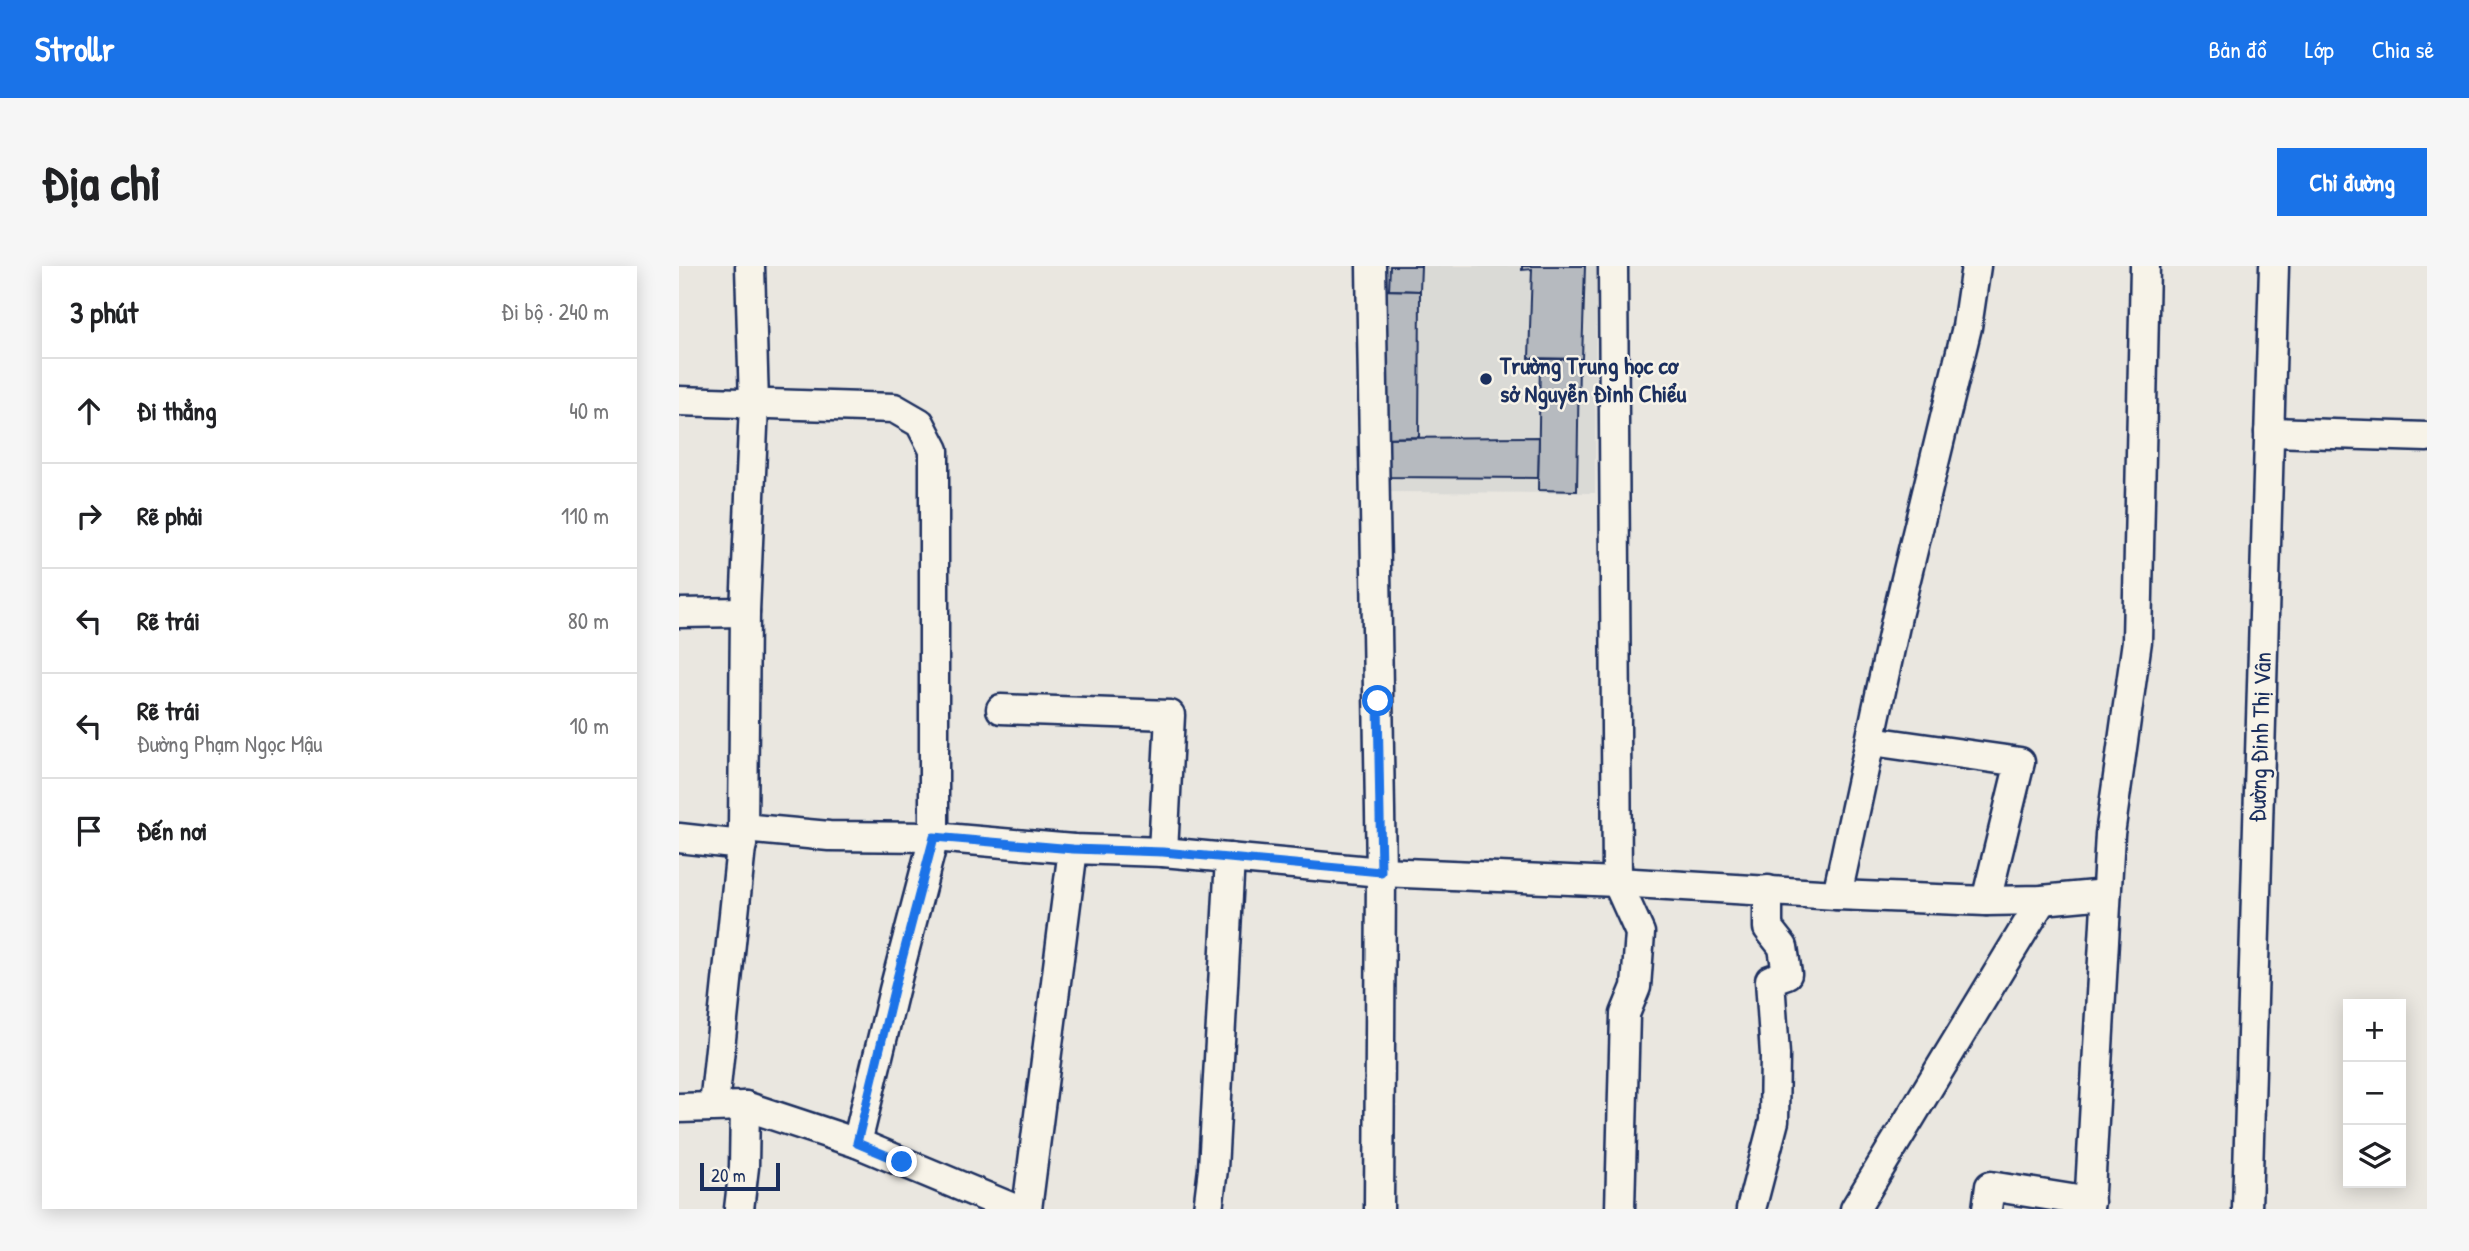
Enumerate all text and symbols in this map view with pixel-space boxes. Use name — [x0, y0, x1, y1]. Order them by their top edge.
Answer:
text: Strollr — [35, 27, 114, 71]
text: Bản đồ — [2208, 33, 2267, 65]
text: Lớp — [2305, 33, 2334, 65]
text: Chia sẻ — [2372, 33, 2434, 65]
button: Chỉ đường — [2277, 148, 2427, 216]
text: Địa chỉ — [42, 149, 161, 215]
text: 3 phút — [70, 292, 138, 332]
text: Đi bộ · 240 m — [501, 296, 609, 327]
place label: Trường Trung học cơ sở Nguyễn Đình Chiểu — [1499, 349, 1687, 410]
marker: Trường Trung học cơ sở Nguyễn Đình Chiểu — [1478, 371, 1494, 387]
icon: ahead — [70, 392, 108, 430]
text: Đi thẳng — [137, 393, 216, 428]
text: 40 m — [569, 395, 609, 426]
icon: right — [70, 497, 108, 535]
text: Rẽ phải — [137, 498, 203, 533]
text: 110 m — [561, 500, 609, 531]
icon: left — [70, 602, 108, 640]
text: Rẽ trái — [137, 603, 200, 638]
text: 80 m — [568, 605, 609, 636]
street label: Đường Đinh Thị Vân — [2240, 651, 2278, 823]
route start — [1362, 685, 1393, 716]
text: Rẽ trái — [137, 693, 200, 728]
icon: left — [70, 707, 108, 745]
text: 10 m — [569, 710, 609, 741]
text: Đường Phạm Ngọc Mậu — [137, 728, 323, 759]
icon: arrive — [70, 812, 108, 850]
text: Đến nơi — [137, 813, 207, 848]
map controls — [2343, 999, 2406, 1188]
button: + — [2343, 999, 2406, 1062]
button: − — [2343, 1062, 2406, 1125]
button: layers — [2343, 1125, 2406, 1188]
route end — [886, 1146, 917, 1177]
scale bar — [700, 1160, 781, 1192]
text: 20 m — [711, 1162, 746, 1188]

